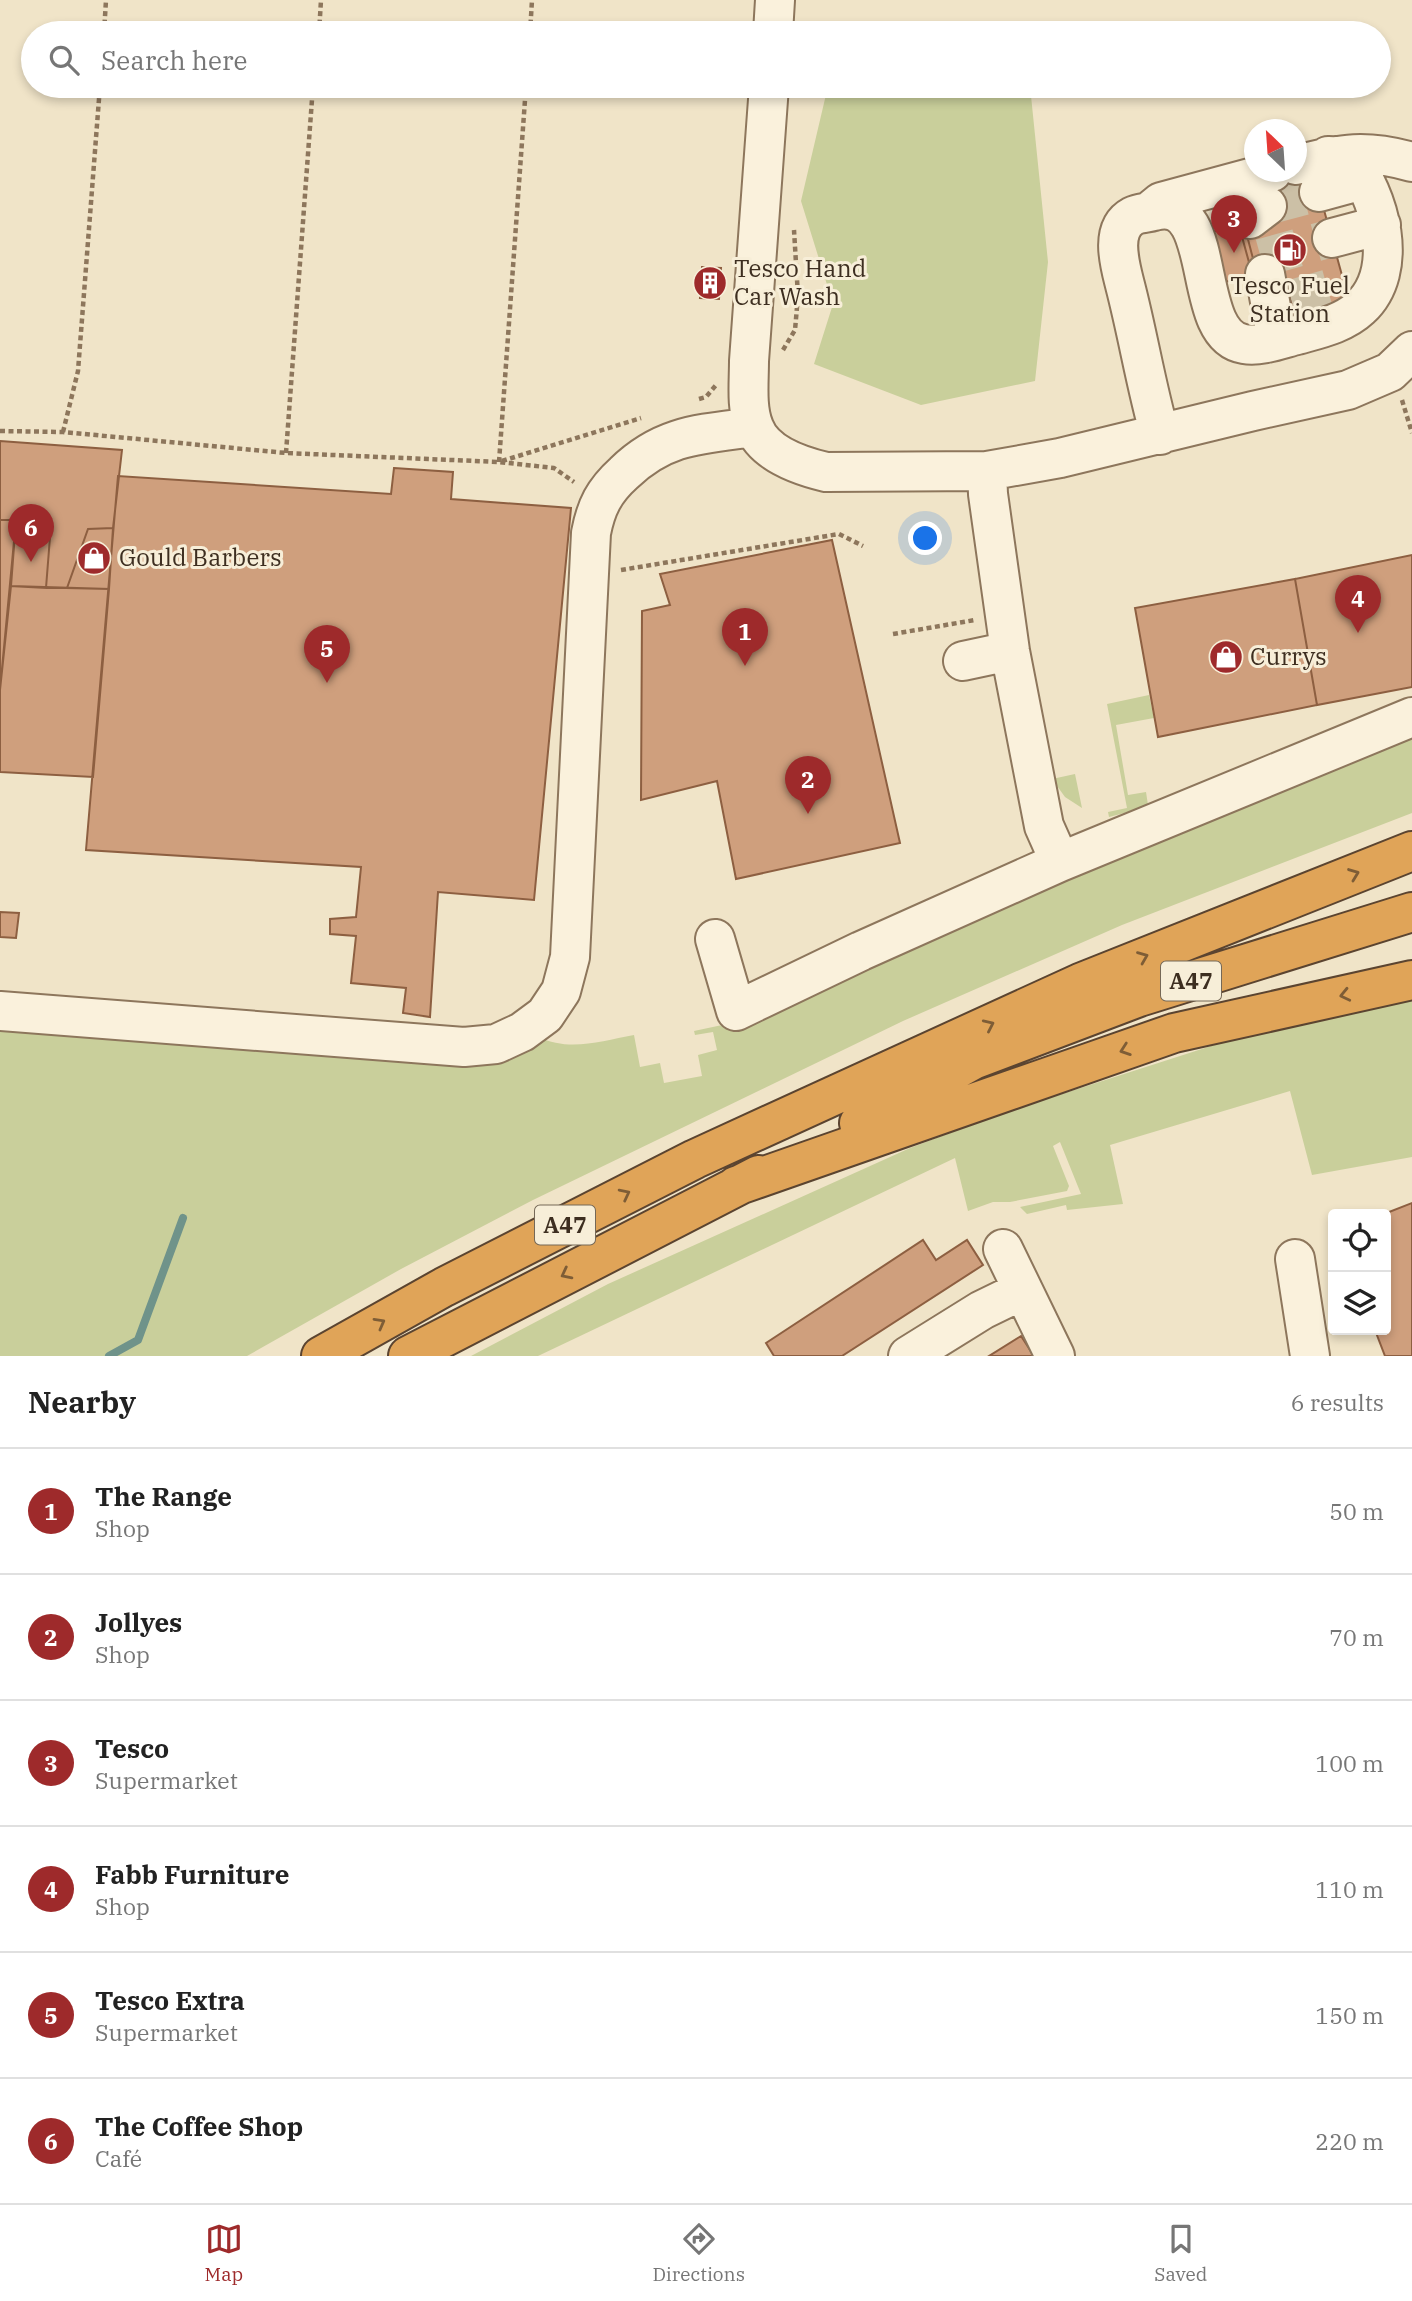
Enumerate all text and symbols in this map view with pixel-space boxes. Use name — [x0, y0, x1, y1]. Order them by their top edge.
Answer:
search box — [21, 21, 1391, 98]
icon: search — [45, 41, 83, 79]
text: Search here — [101, 43, 247, 77]
north arrow — [1244, 119, 1307, 182]
pin: 3 — [1211, 195, 1257, 253]
fuel station icon: Tesco Fuel Station — [1271, 231, 1309, 269]
place label: Tesco Hand Car Wash — [734, 252, 866, 312]
building icon: Tesco Hand Car Wash — [691, 264, 729, 302]
place label: Tesco Fuel Station — [1230, 269, 1350, 329]
pin: 6 — [8, 504, 54, 562]
your location — [908, 521, 942, 555]
shop icon: Gould Barbers — [75, 539, 113, 577]
place label: Gould Barbers — [119, 541, 282, 573]
pin: 4 — [1335, 575, 1381, 633]
pin: 1 — [722, 608, 768, 666]
pin: 5 — [304, 625, 350, 683]
shop icon: Currys — [1207, 638, 1245, 676]
place label: Currys — [1250, 640, 1327, 672]
pin: 2 — [785, 756, 831, 814]
one-way arrow — [1348, 868, 1360, 882]
one-way arrow — [1136, 952, 1148, 966]
road number: A47 — [1161, 962, 1221, 1000]
one-way arrow — [1339, 987, 1351, 1001]
one-way arrow — [982, 1019, 994, 1033]
one-way arrow — [1119, 1042, 1132, 1056]
one-way arrow — [618, 1189, 630, 1203]
road number: A47 — [535, 1206, 595, 1244]
map controls — [1328, 1209, 1391, 1335]
button: locate — [1328, 1209, 1391, 1272]
one-way arrow — [561, 1266, 573, 1279]
button: layers — [1328, 1272, 1391, 1335]
one-way arrow — [373, 1318, 385, 1331]
text: Nearby — [28, 1382, 136, 1421]
text: 6 results — [1291, 1387, 1384, 1417]
text: The Range — [95, 1479, 232, 1513]
text: 1 — [44, 1496, 58, 1526]
text: 50 m — [1329, 1496, 1384, 1526]
text: Shop — [95, 1513, 150, 1543]
text: Jollyes — [95, 1605, 182, 1639]
text: 2 — [44, 1622, 58, 1652]
text: 70 m — [1329, 1622, 1384, 1652]
text: Shop — [95, 1639, 150, 1669]
text: Tesco — [95, 1731, 169, 1765]
text: 3 — [44, 1748, 58, 1778]
text: 100 m — [1315, 1748, 1384, 1778]
text: Supermarket — [95, 1765, 238, 1795]
text: Fabb Furniture — [95, 1857, 290, 1891]
text: 4 — [44, 1874, 58, 1904]
text: 110 m — [1315, 1874, 1384, 1904]
text: Shop — [95, 1891, 150, 1921]
text: Tesco Extra — [95, 1983, 245, 2017]
text: 5 — [44, 2000, 58, 2030]
text: 150 m — [1315, 2000, 1384, 2030]
text: Supermarket — [95, 2017, 238, 2047]
text: The Coffee Shop — [95, 2109, 303, 2143]
text: 6 — [44, 2126, 58, 2156]
text: 220 m — [1315, 2126, 1384, 2156]
text: Café — [95, 2143, 142, 2173]
tab: Map — [205, 2220, 243, 2286]
tab: Directions — [652, 2220, 745, 2286]
tab: Saved — [1154, 2220, 1207, 2286]

